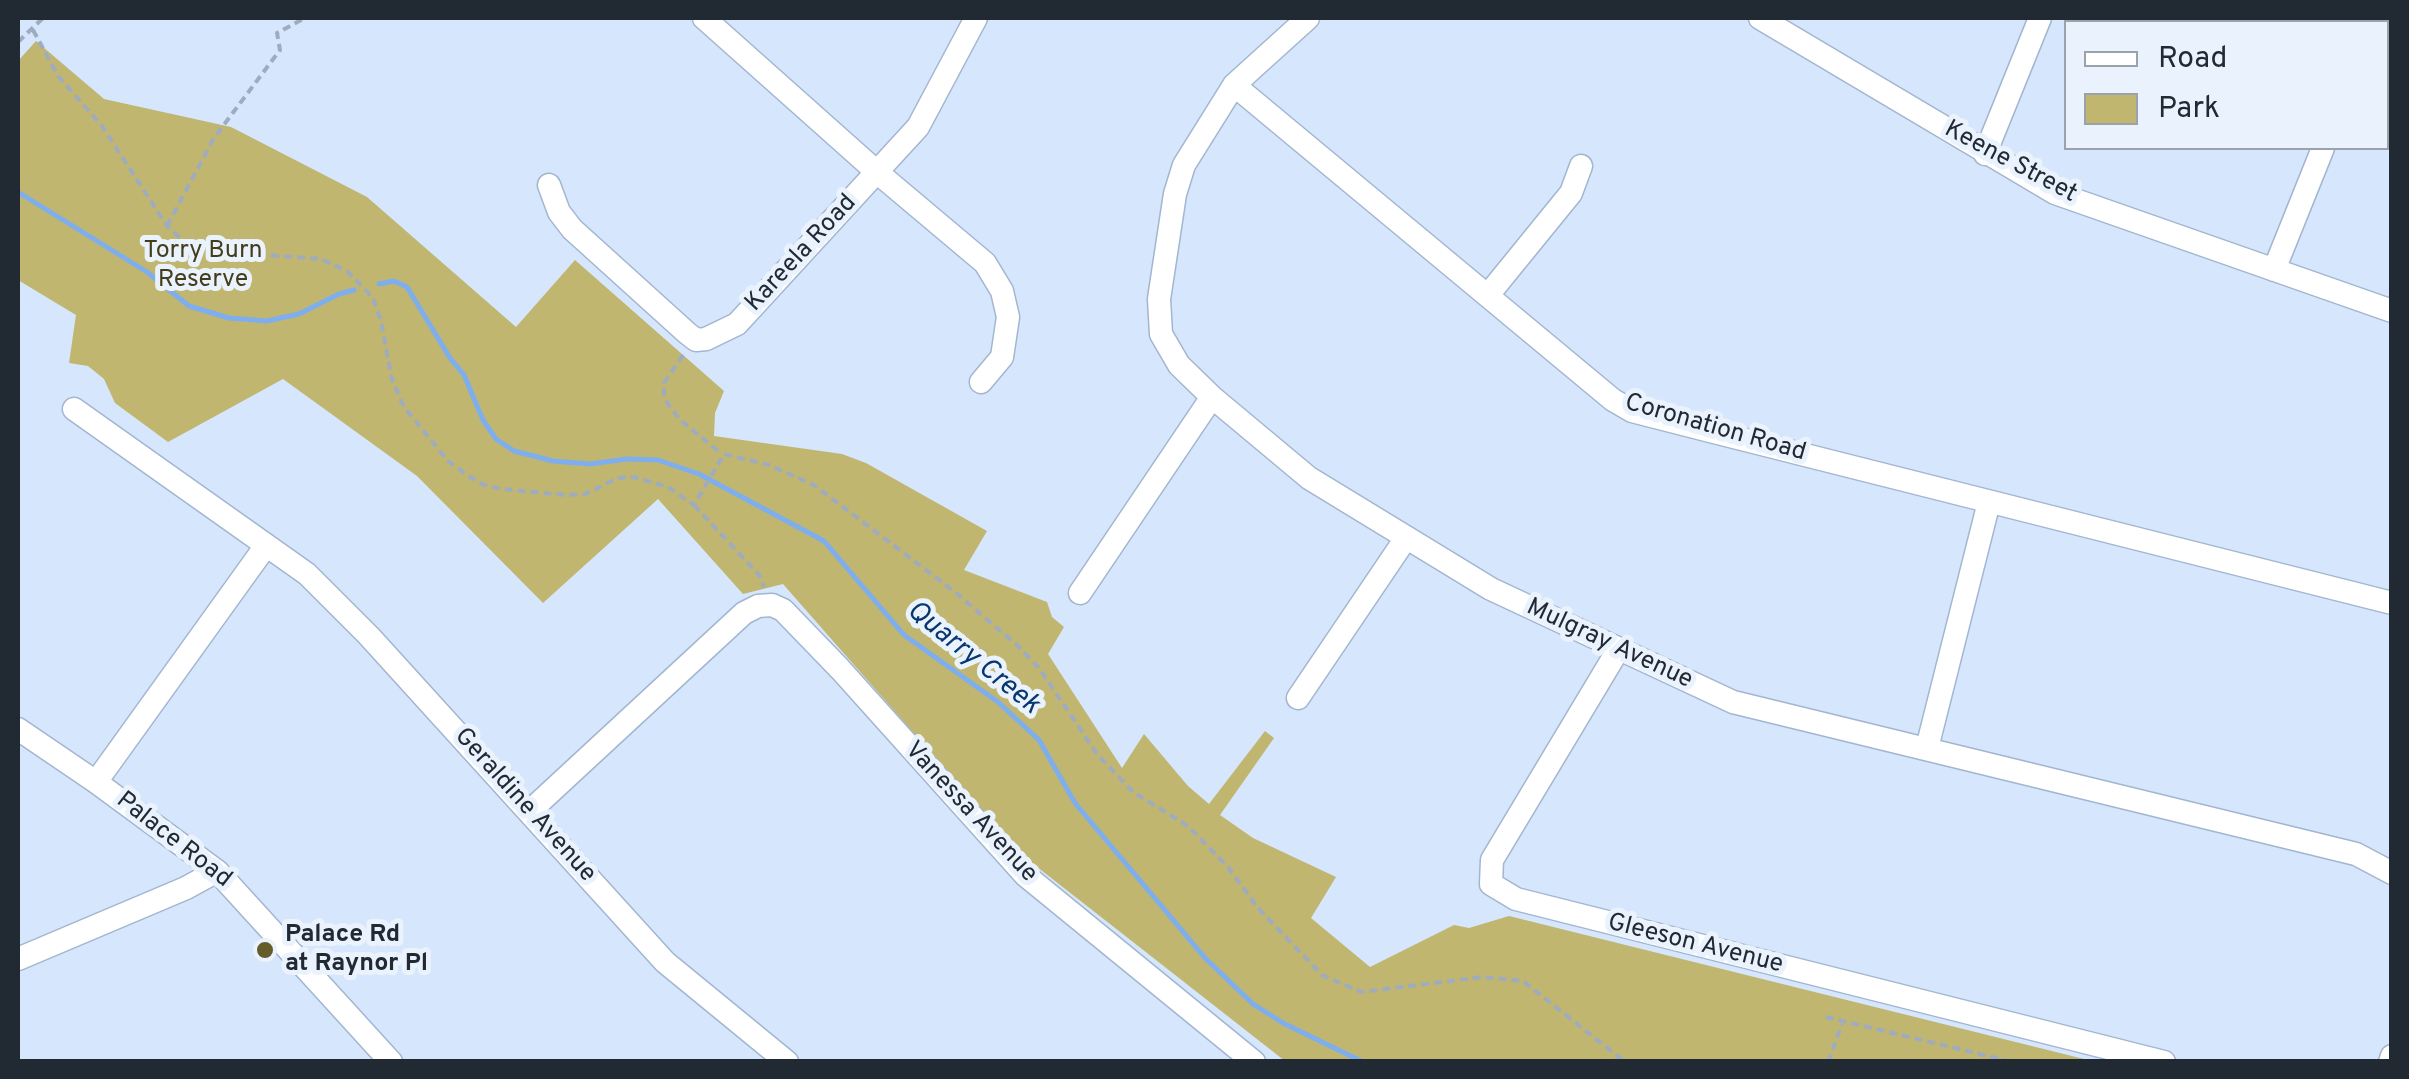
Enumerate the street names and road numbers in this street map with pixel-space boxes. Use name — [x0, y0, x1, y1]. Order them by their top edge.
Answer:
street label: Keene Street — [1938, 115, 2082, 211]
street label: Kareela Road — [740, 189, 864, 319]
street label: Coronation Road — [1621, 389, 1809, 469]
street label: Mulgray Avenue — [1521, 593, 1697, 697]
street label: Geraldine Avenue — [447, 723, 601, 889]
street label: Vanessa Avenue — [897, 736, 1043, 890]
street label: Palace Road — [109, 787, 237, 895]
street label: Gleeson Avenue — [1604, 909, 1786, 981]

